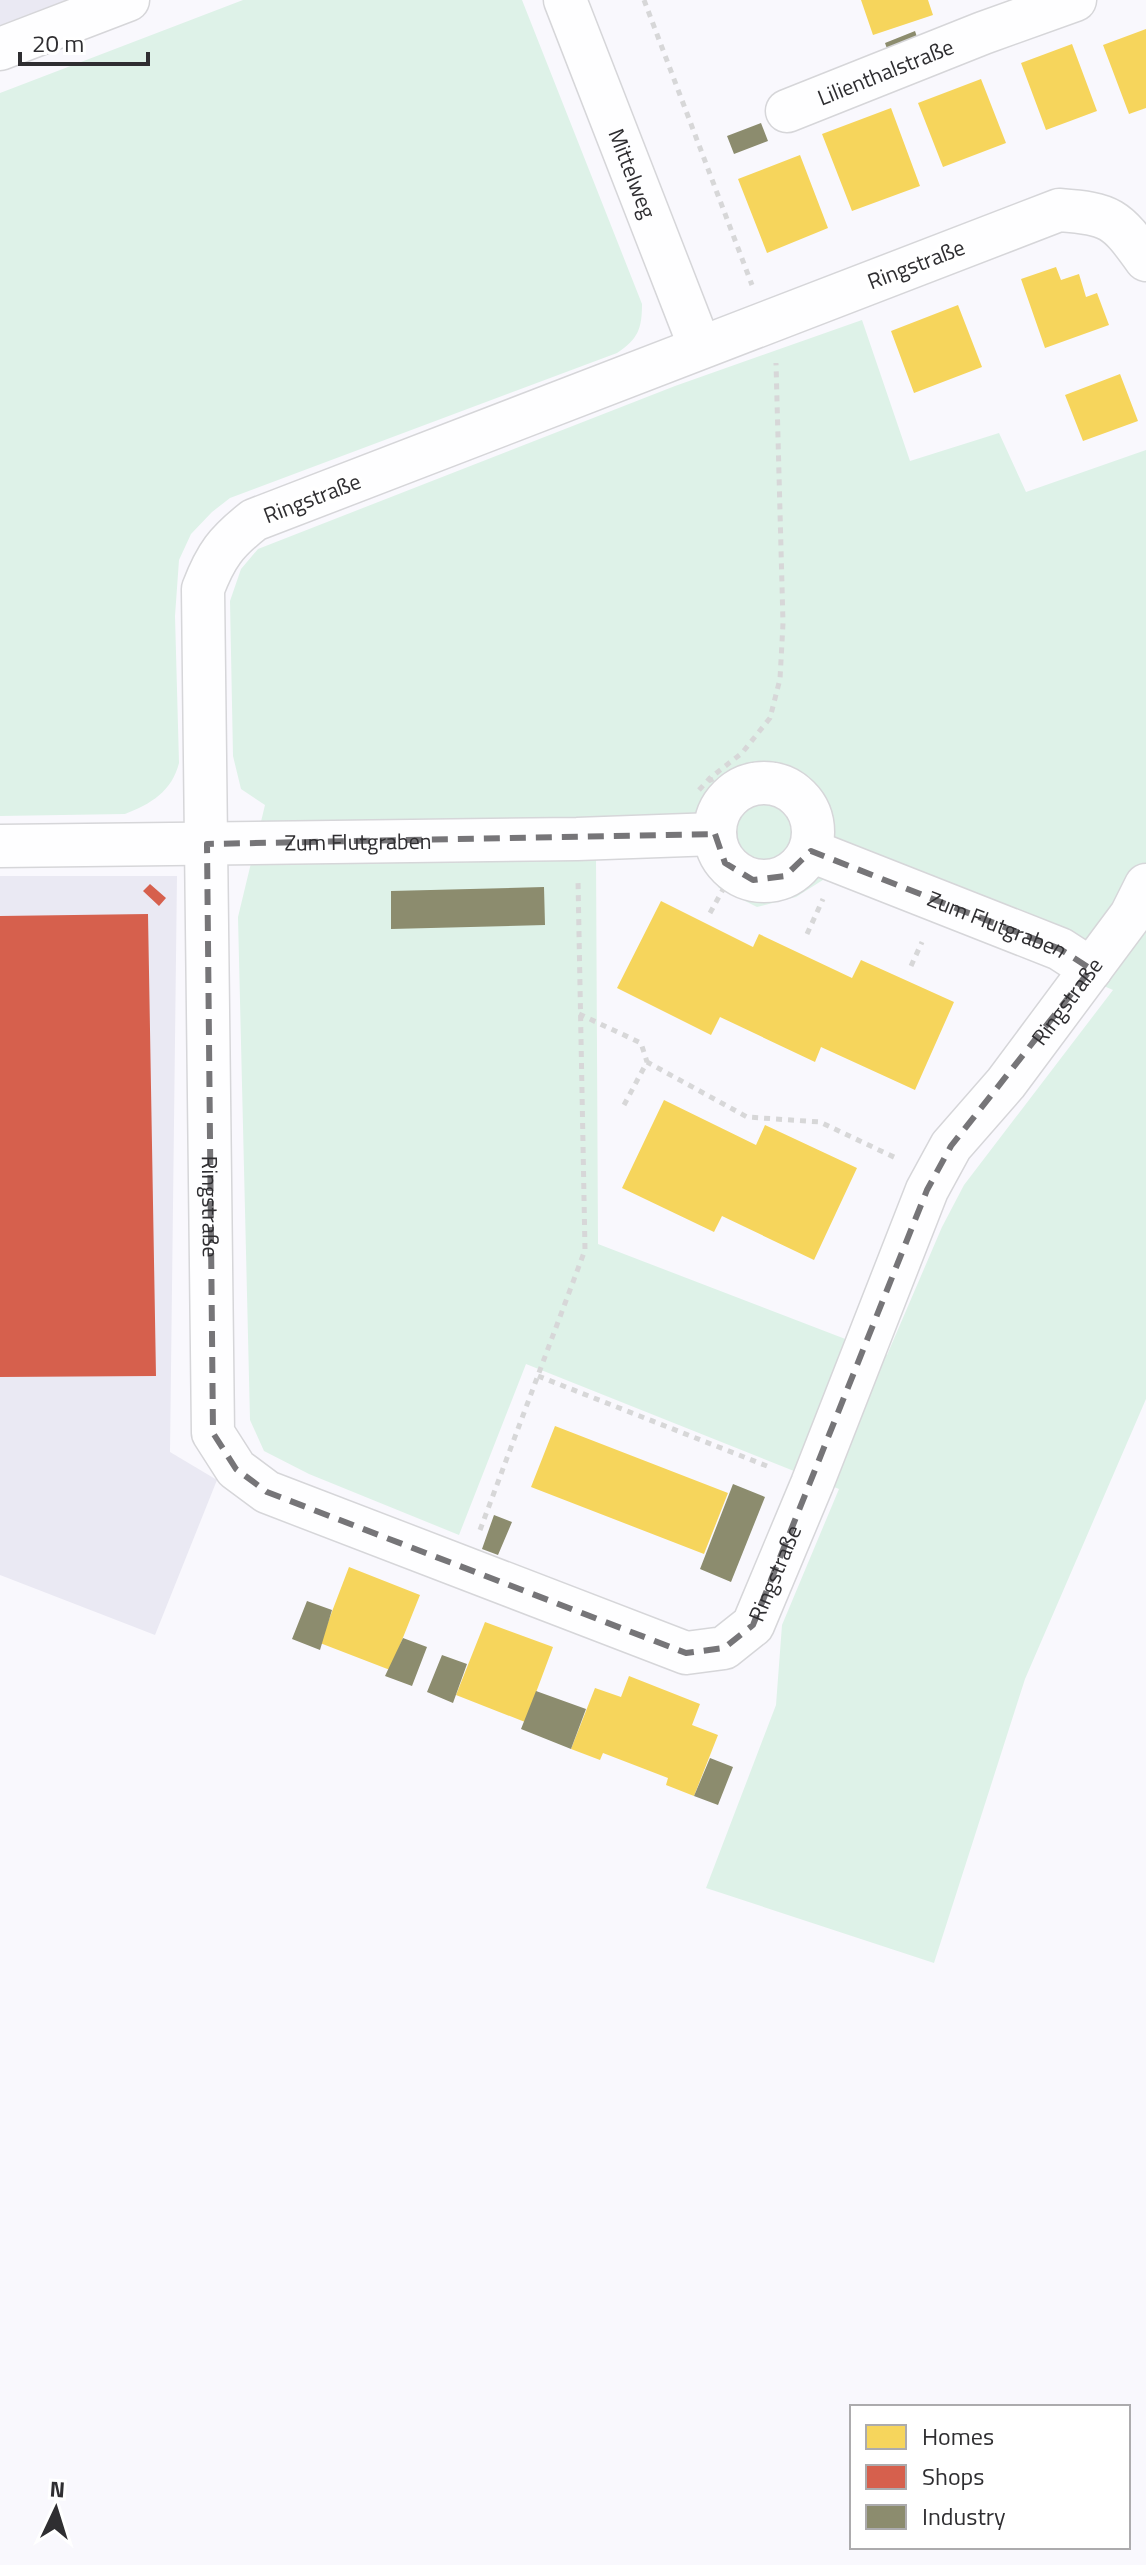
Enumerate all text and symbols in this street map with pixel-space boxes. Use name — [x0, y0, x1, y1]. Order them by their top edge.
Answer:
scale bar — [20, 16, 148, 66]
text: 20 m — [32, 25, 84, 61]
street label: Lilienthalstraße — [812, 29, 959, 114]
street label: Mittelweg — [600, 123, 665, 223]
street label: Ringstraße — [862, 230, 970, 298]
street label: Ringstraße — [258, 464, 366, 532]
street label: Zum Flutgraben — [284, 824, 432, 860]
street label: Zum Flutgraben — [922, 881, 1074, 967]
street label: Ringstraße — [1023, 950, 1111, 1052]
street label: Ringstraße — [193, 1156, 228, 1258]
street label: Ringstraße — [739, 1520, 810, 1627]
legend — [850, 2405, 1130, 2549]
text: Homes — [922, 2418, 994, 2454]
text: Shops — [922, 2458, 984, 2494]
north arrow — [16, 2469, 96, 2549]
text: N — [49, 2472, 66, 2507]
text: Industry — [922, 2498, 1006, 2534]

